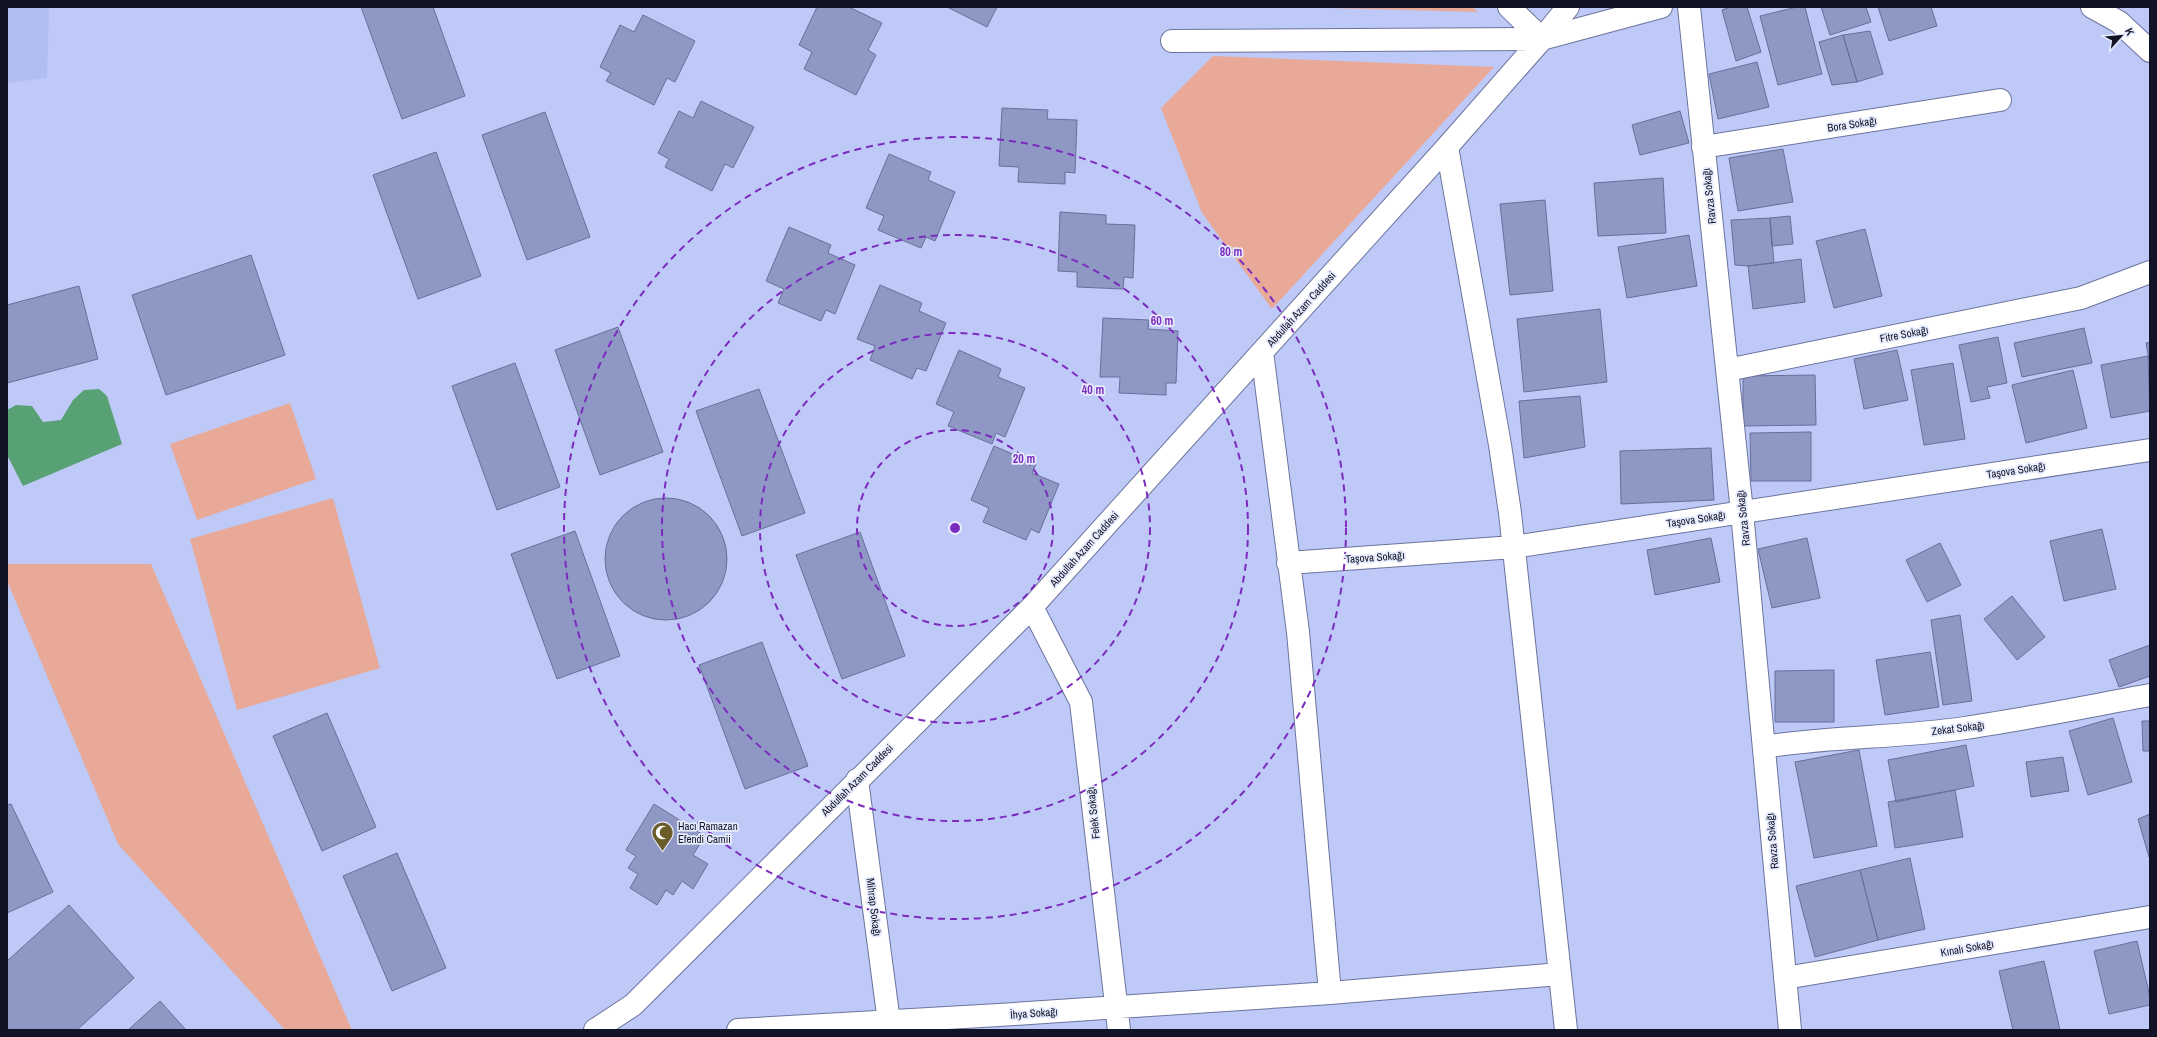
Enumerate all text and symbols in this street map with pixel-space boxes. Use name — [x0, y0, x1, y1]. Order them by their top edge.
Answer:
north arrow — [2101, 16, 2141, 56]
text: K — [2122, 25, 2138, 38]
street label: Bora Sokağı — [1826, 113, 1878, 135]
street label: Ravza Sokağı — [1699, 167, 1719, 225]
text: 80 m — [1220, 244, 1242, 260]
street label: Abdullah Azam Caddesi — [1263, 269, 1338, 350]
text: 60 m — [1151, 313, 1173, 329]
street label: Fitre Sokağı — [1879, 322, 1929, 346]
text: 40 m — [1082, 382, 1104, 398]
text: 20 m — [1013, 451, 1035, 467]
street label: Taşova Sokağı — [1986, 458, 2046, 482]
street label: Ravza Sokağı — [1733, 489, 1753, 547]
street label: Taşova Sokağı — [1666, 507, 1726, 531]
street label: Abdullah Azam Caddesi — [1046, 509, 1121, 590]
centre of rings — [948, 521, 962, 535]
street label: Taşova Sokağı — [1345, 548, 1405, 566]
street label: Zekat Sokağı — [1931, 718, 1985, 738]
street label: Abdullah Azam Caddesi — [817, 741, 896, 820]
street label: Felek Sokağı — [1083, 786, 1103, 840]
street label: Ravza Sokağı — [1763, 812, 1781, 870]
mosque icon: Hacı Ramazan Efendi Camii — [650, 819, 676, 852]
place label: Hacı Ramazan Efendi Camii — [678, 819, 738, 846]
street label: Mihrap Sokağı — [863, 877, 885, 937]
street label: Kınalı Sokağı — [1939, 936, 1995, 960]
street label: İhya Sokağı — [1010, 1004, 1058, 1022]

